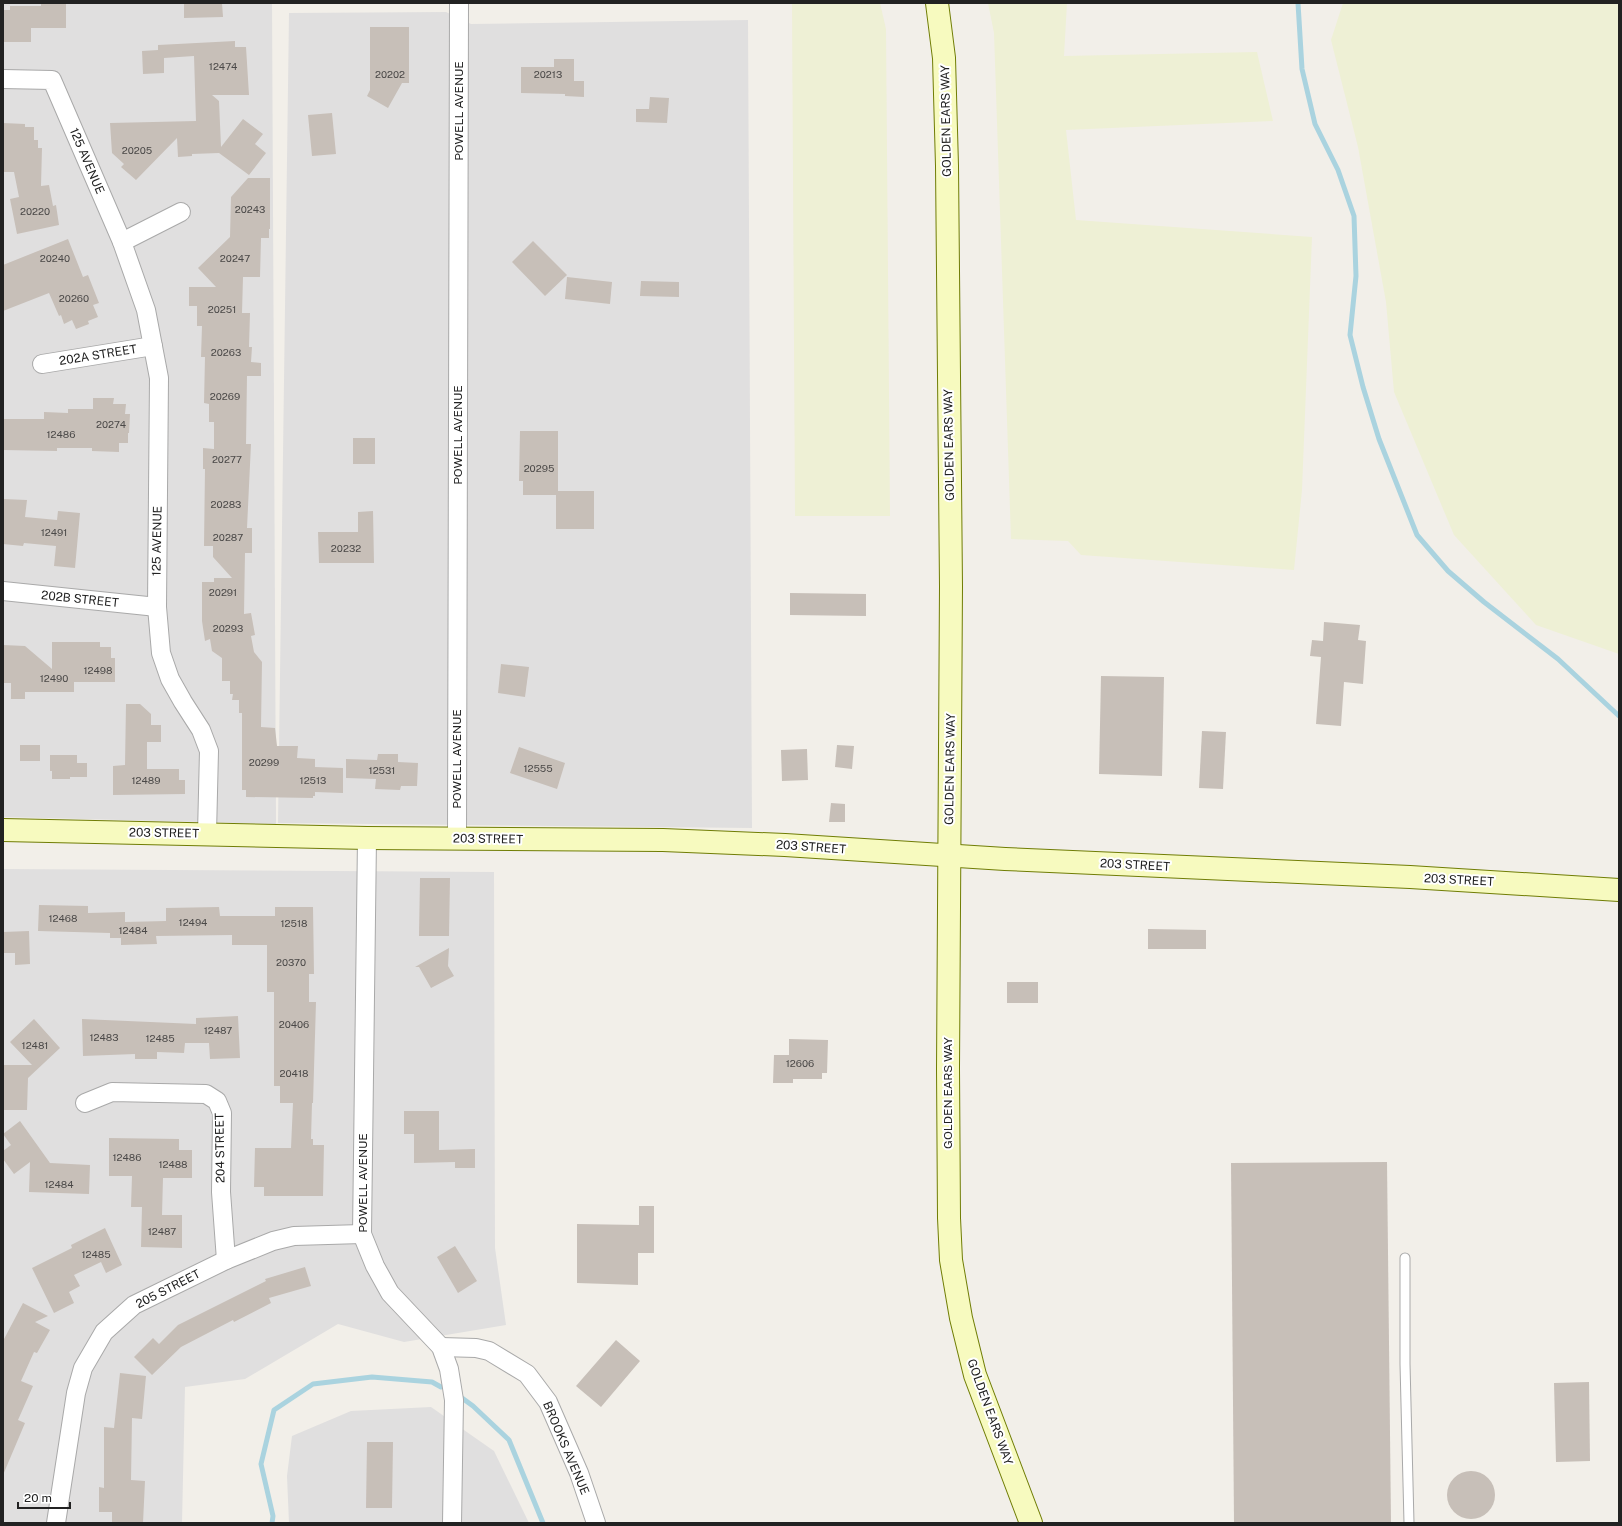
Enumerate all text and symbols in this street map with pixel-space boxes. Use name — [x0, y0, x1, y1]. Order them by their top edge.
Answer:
house number: 12474 — [209, 60, 237, 72]
street label: POWELL AVENUE — [452, 61, 466, 161]
street label: GOLDEN EARS WAY — [938, 64, 954, 177]
house number: 20202 — [375, 68, 405, 80]
house number: 20213 — [534, 68, 562, 80]
street label: 125 AVENUE — [67, 126, 107, 196]
house number: 20205 — [122, 144, 152, 156]
house number: 20243 — [235, 203, 265, 215]
house number: 20220 — [20, 205, 50, 217]
house number: 20240 — [40, 252, 70, 264]
house number: 20247 — [220, 252, 250, 264]
house number: 20260 — [59, 292, 89, 304]
house number: 20251 — [208, 303, 236, 315]
street label: 202A STREET — [58, 342, 138, 368]
house number: 20263 — [211, 346, 241, 358]
street label: POWELL AVENUE — [451, 385, 465, 485]
street label: GOLDEN EARS WAY — [941, 388, 957, 501]
house number: 20269 — [210, 390, 240, 402]
house number: 20274 — [96, 418, 126, 430]
house number: 12486 — [47, 428, 75, 440]
house number: 20277 — [212, 453, 242, 465]
house number: 20295 — [524, 462, 554, 474]
house number: 20283 — [211, 498, 241, 510]
street label: 125 AVENUE — [149, 506, 165, 576]
house number: 12491 — [41, 526, 67, 538]
house number: 20287 — [213, 531, 243, 543]
house number: 20232 — [331, 542, 361, 554]
house number: 20291 — [209, 586, 237, 598]
street label: 202B STREET — [40, 588, 120, 610]
house number: 20293 — [213, 622, 243, 634]
house number: 12498 — [84, 664, 112, 676]
house number: 12490 — [40, 672, 68, 684]
street label: POWELL AVENUE — [450, 709, 464, 809]
street label: GOLDEN EARS WAY — [942, 712, 958, 825]
house number: 20299 — [249, 756, 279, 768]
house number: 12555 — [523, 762, 553, 774]
house number: 12531 — [369, 764, 395, 776]
house number: 12489 — [132, 774, 160, 786]
house number: 12513 — [300, 774, 326, 786]
street label: 203 STREET — [129, 825, 199, 841]
street label: 203 STREET — [453, 831, 523, 847]
street label: 203 STREET — [775, 838, 847, 856]
street label: 203 STREET — [1100, 856, 1170, 874]
street label: 203 STREET — [1424, 871, 1494, 889]
house number: 12468 — [49, 912, 77, 924]
house number: 12494 — [179, 916, 207, 928]
house number: 12518 — [281, 917, 307, 929]
house number: 12484 — [118, 924, 148, 936]
house number: 20370 — [276, 956, 306, 968]
house number: 20406 — [279, 1018, 309, 1030]
house number: 12487 — [204, 1024, 232, 1036]
house number: 12483 — [89, 1031, 119, 1043]
house number: 12485 — [145, 1032, 175, 1044]
street label: GOLDEN EARS WAY — [941, 1036, 955, 1149]
house number: 12481 — [22, 1039, 48, 1051]
house number: 12606 — [786, 1057, 814, 1069]
house number: 20418 — [280, 1067, 308, 1079]
street label: 204 STREET — [212, 1113, 228, 1183]
street label: POWELL AVENUE — [356, 1133, 370, 1233]
house number: 12486 — [113, 1151, 141, 1163]
house number: 12488 — [158, 1158, 188, 1170]
house number: 12484 — [44, 1178, 74, 1190]
house number: 12487 — [148, 1225, 176, 1237]
house number: 12485 — [81, 1248, 111, 1260]
street label: 205 STREET — [133, 1267, 203, 1311]
street label: GOLDEN EARS WAY — [964, 1357, 1016, 1468]
street label: BROOKS AVENUE — [540, 1399, 592, 1497]
scale bar — [18, 1484, 70, 1510]
text: 20 m — [24, 1491, 52, 1505]

